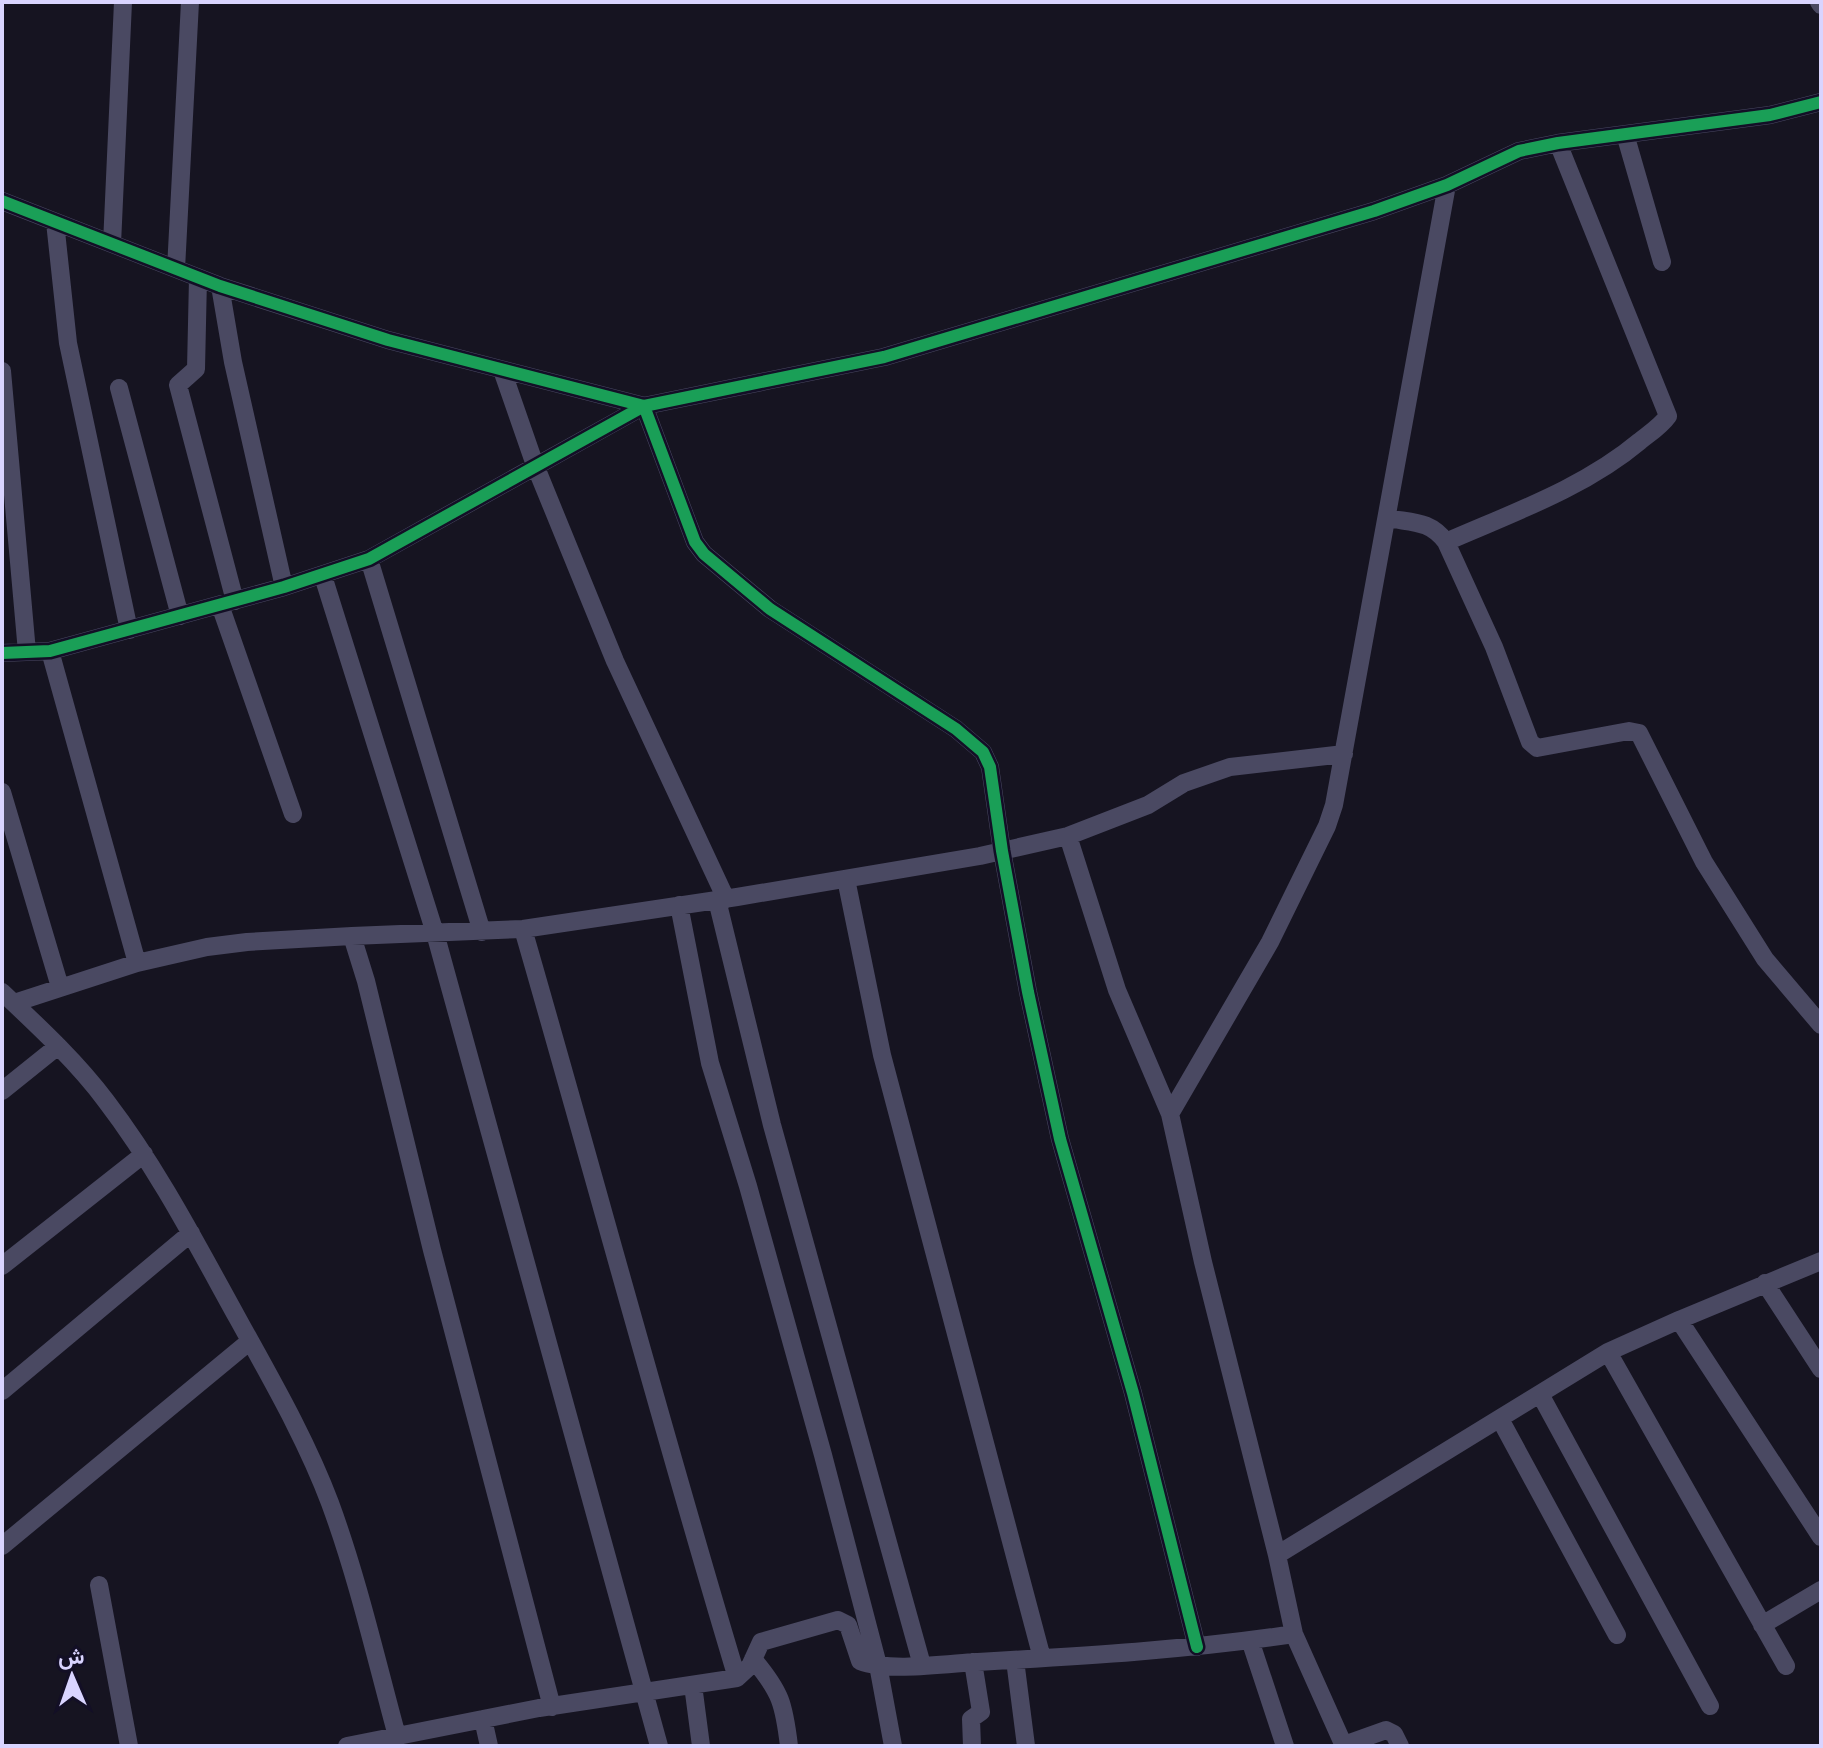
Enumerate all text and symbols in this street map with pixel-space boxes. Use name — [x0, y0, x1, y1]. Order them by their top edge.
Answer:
north arrow — [32, 1636, 112, 1716]
text: ش — [58, 1644, 85, 1670]

